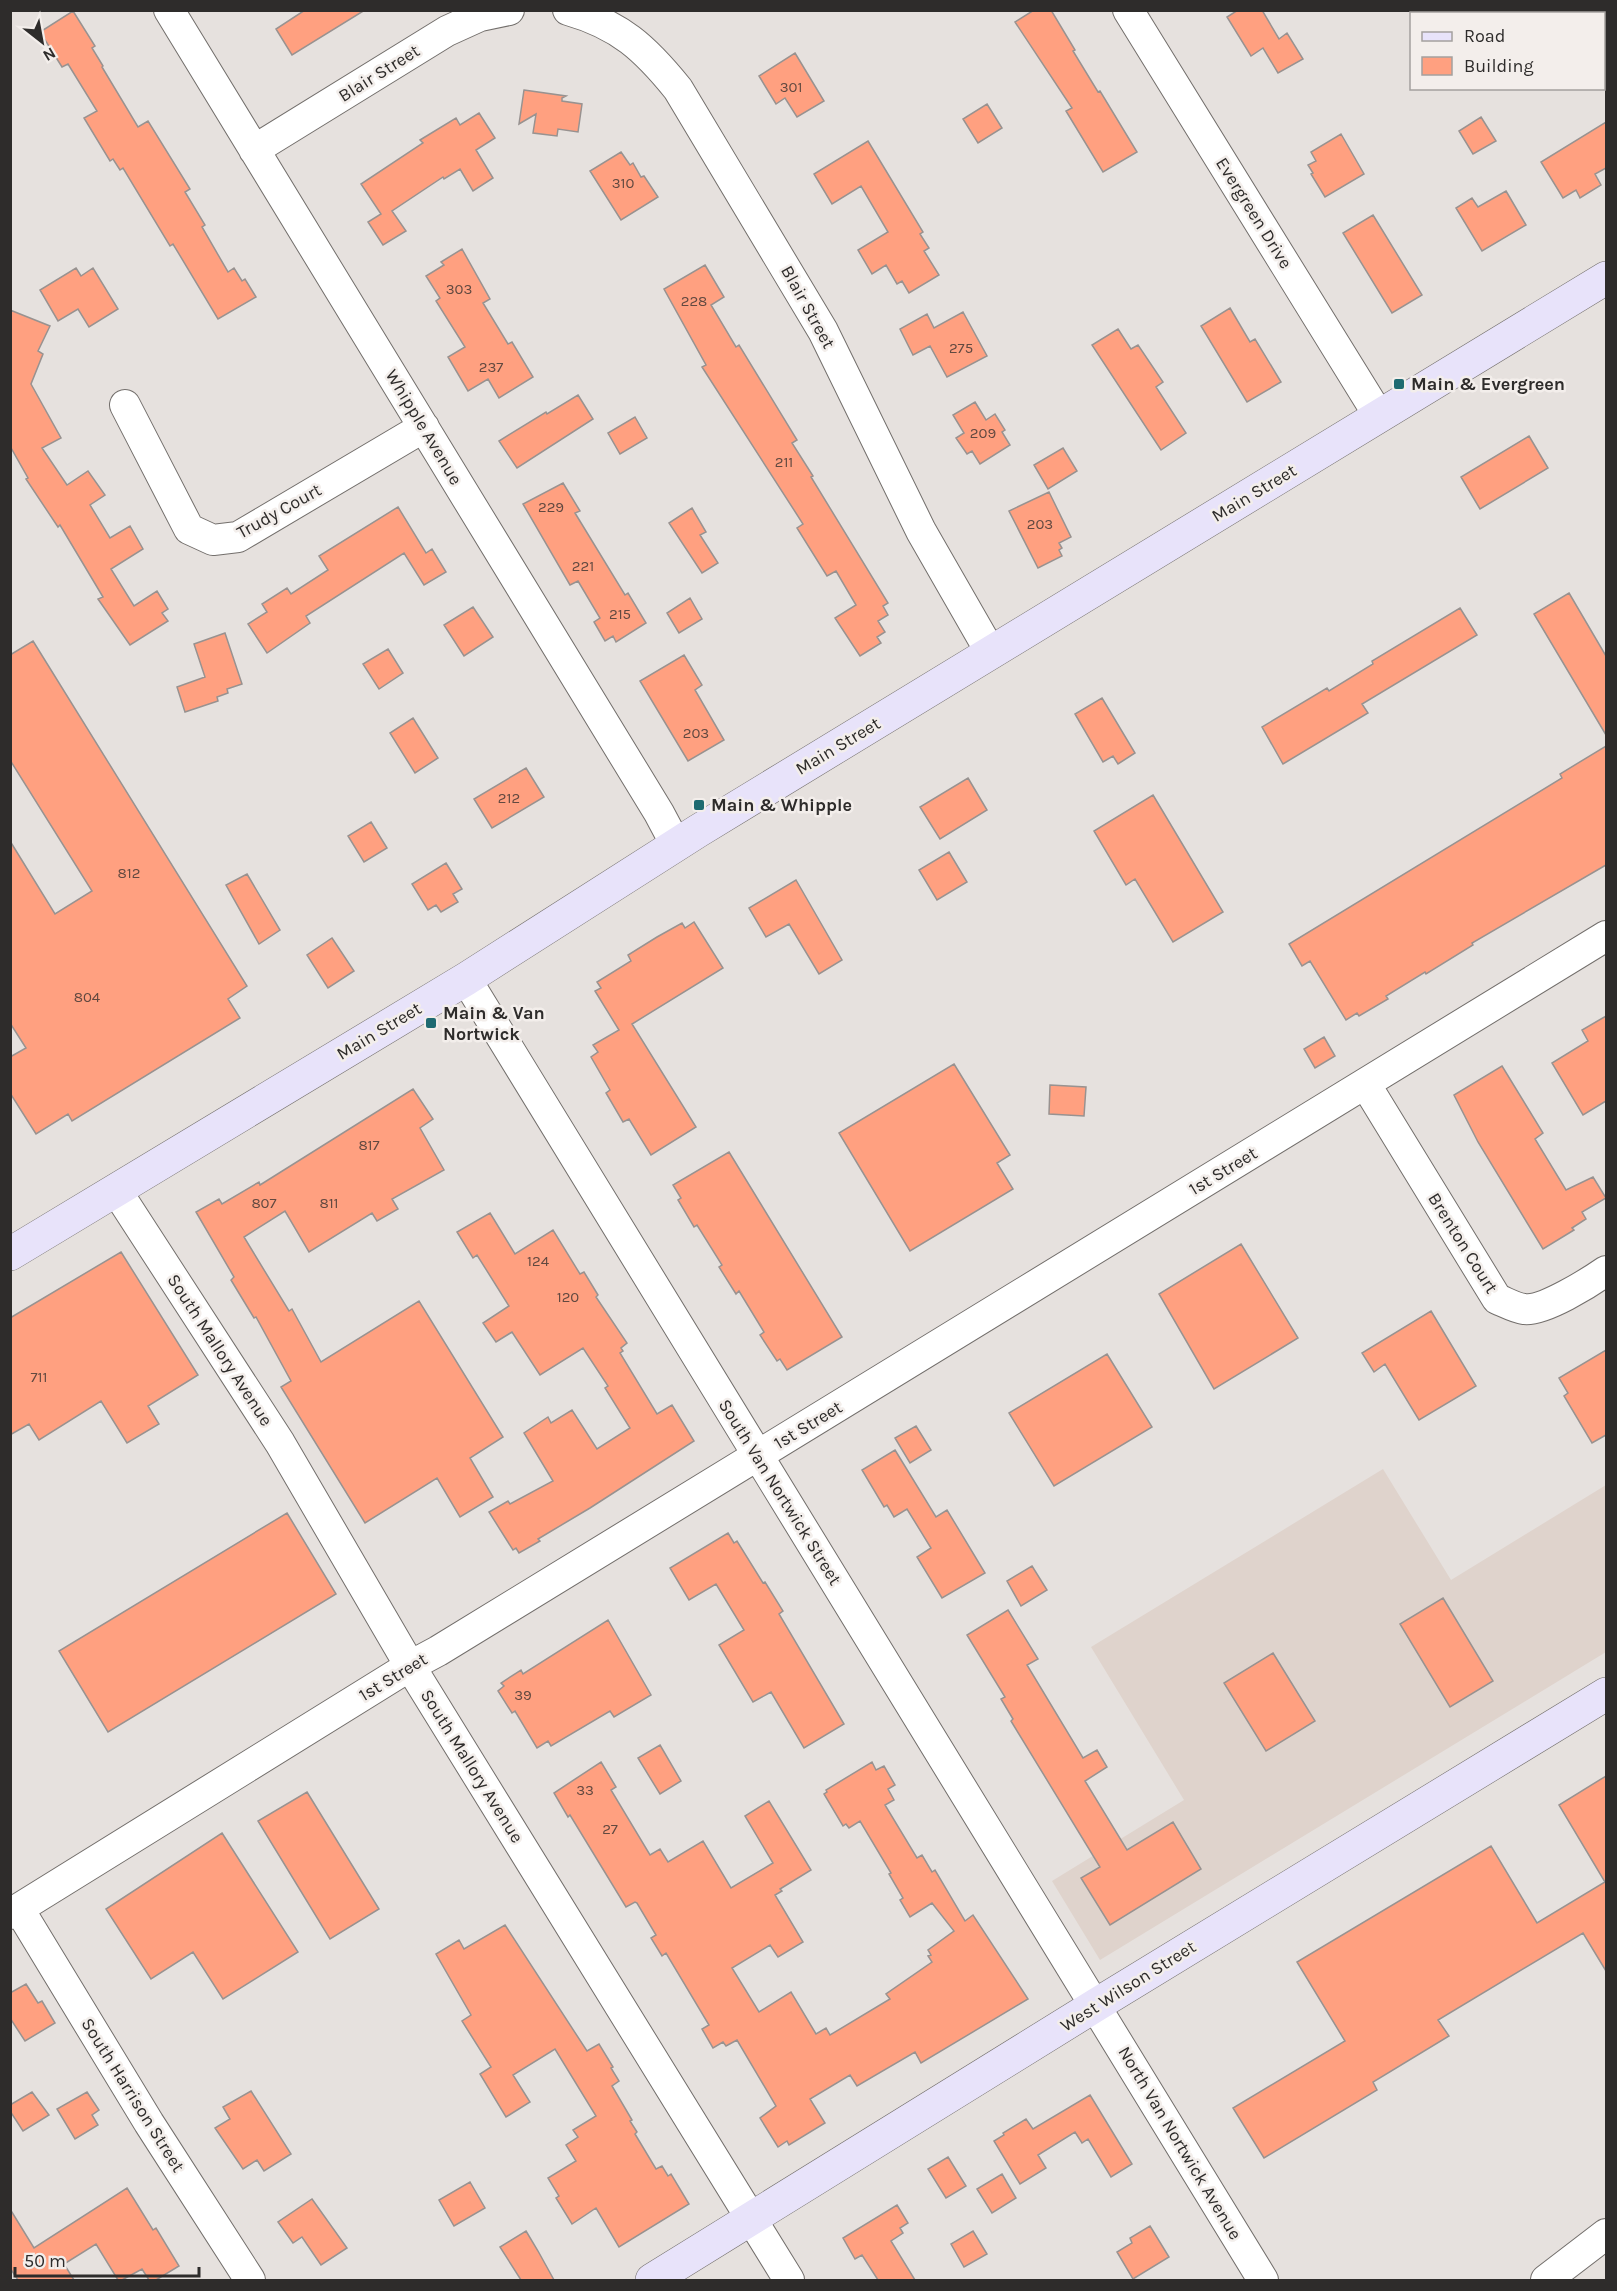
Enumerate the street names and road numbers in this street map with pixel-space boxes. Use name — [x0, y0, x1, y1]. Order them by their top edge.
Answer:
street label: Blair Street — [334, 39, 424, 107]
street label: Evergreen Drive — [1211, 153, 1297, 273]
street label: Blair Street — [776, 262, 840, 353]
street label: Whipple Avenue — [381, 365, 467, 489]
street label: Main Street — [1208, 459, 1301, 527]
street label: Trudy Court — [233, 479, 325, 543]
street label: Main Street — [792, 712, 885, 780]
street label: Main Street — [333, 997, 426, 1065]
street label: 1st Street — [1185, 1142, 1261, 1200]
street label: Brenton Court — [1423, 1189, 1503, 1298]
street label: South Mallory Avenue — [163, 1270, 277, 1430]
street label: South Van Nortwick Street — [714, 1395, 846, 1589]
street label: 1st Street — [770, 1396, 846, 1454]
street label: 1st Street — [355, 1648, 431, 1706]
street label: South Mallory Avenue — [416, 1685, 528, 1847]
street label: West Wilson Street — [1056, 1935, 1200, 2037]
street label: South Harrison Street — [77, 2014, 190, 2176]
street label: North Van Nortwick Avenue — [1113, 2042, 1247, 2244]

